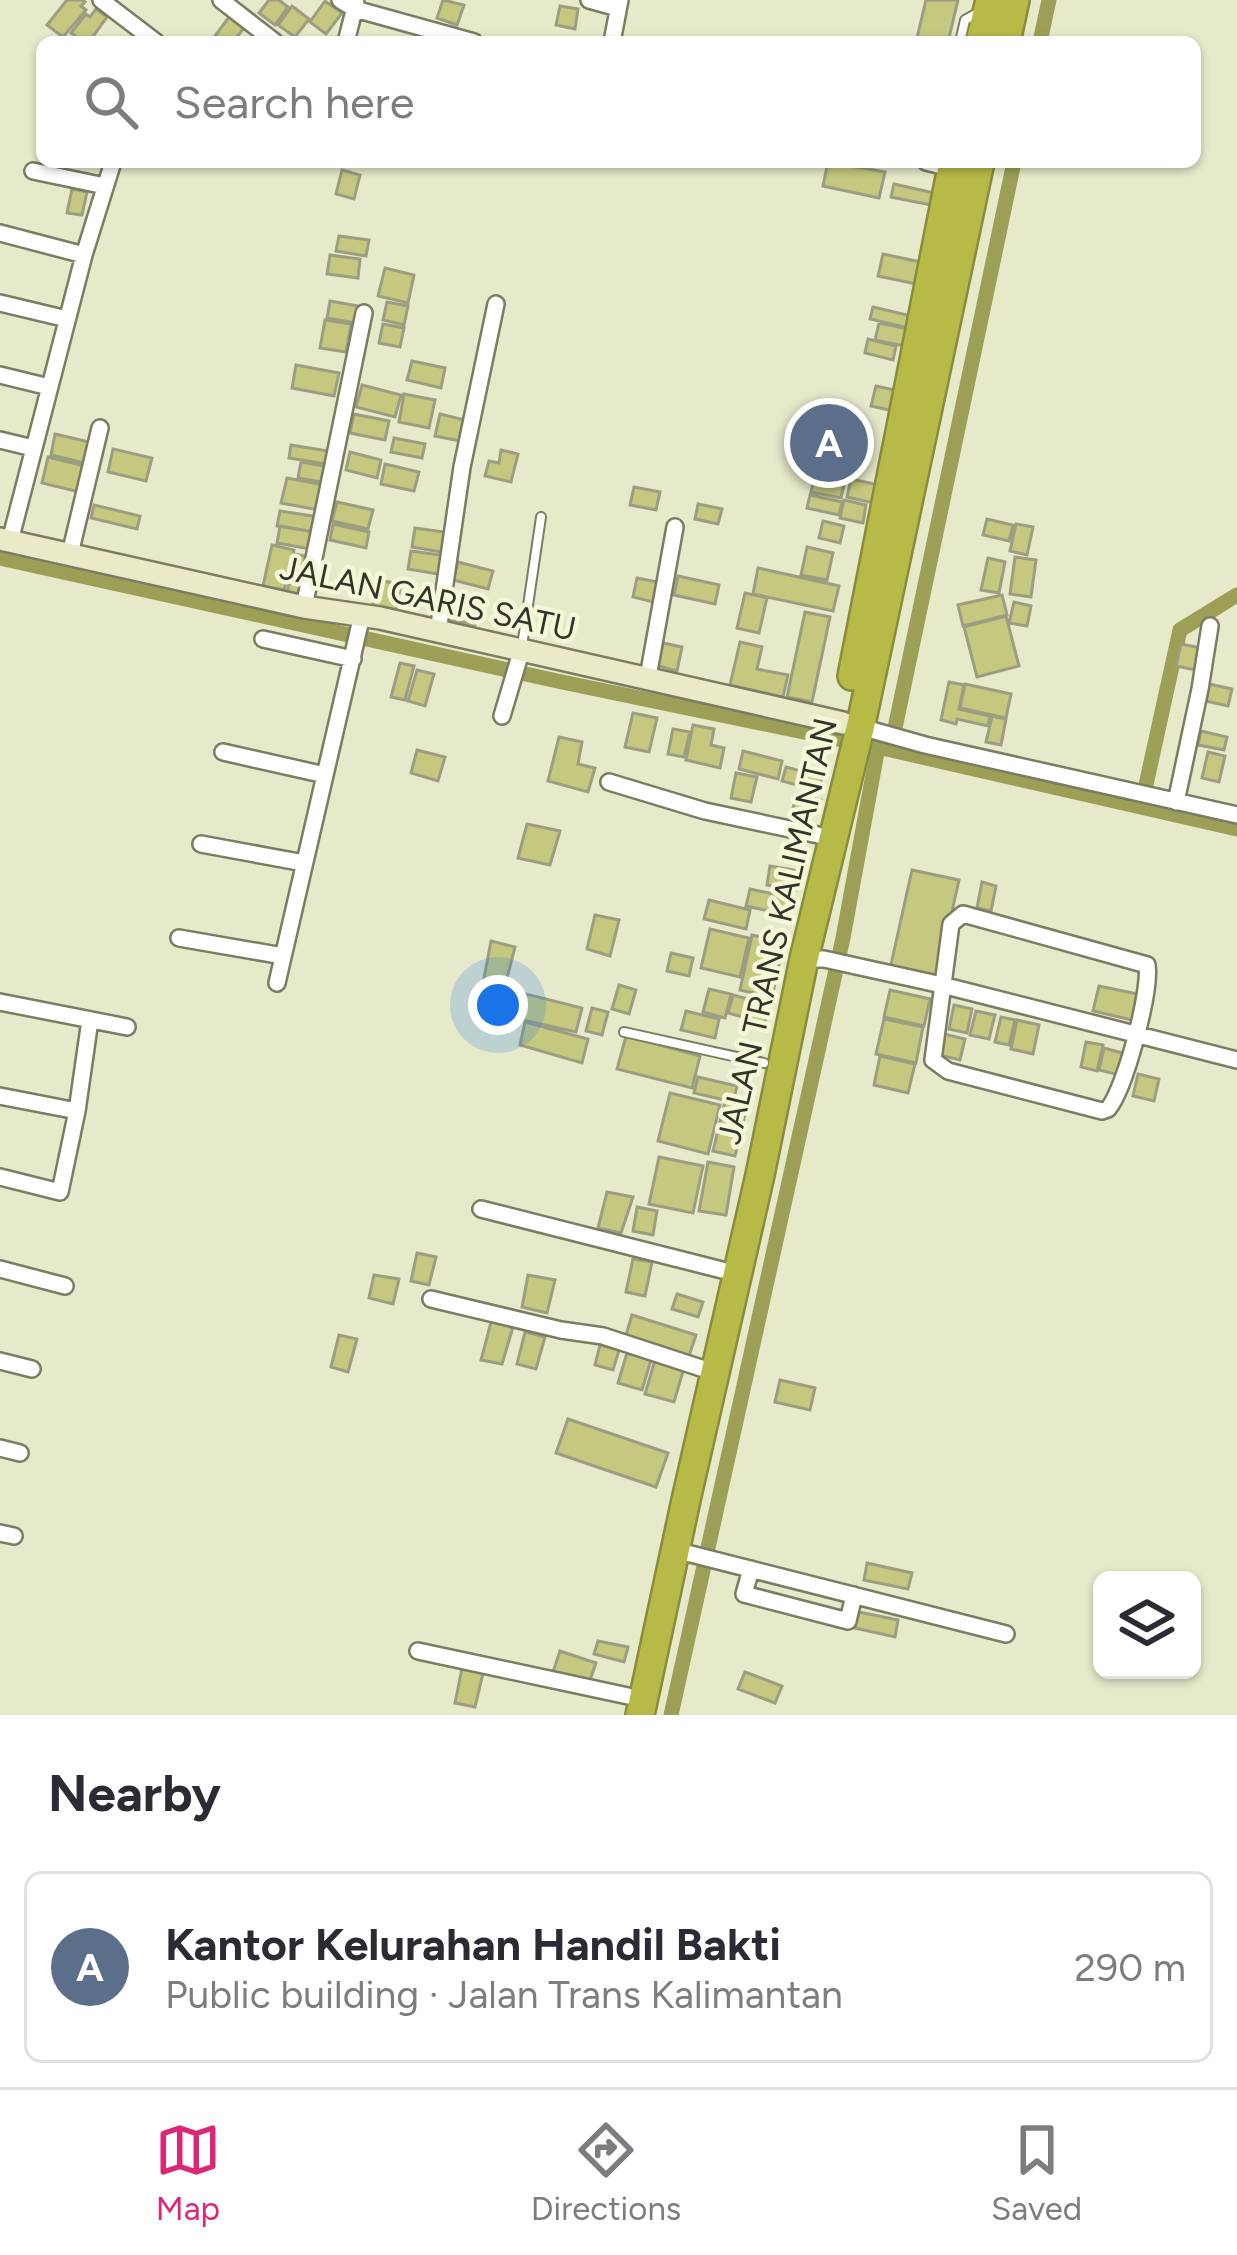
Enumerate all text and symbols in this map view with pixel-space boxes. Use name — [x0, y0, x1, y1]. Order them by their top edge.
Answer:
search box — [36, 36, 1201, 168]
icon: search — [78, 69, 144, 135]
text: Search here — [174, 75, 414, 129]
pin: A — [790, 398, 868, 488]
street label: JALAN GARIS SATU — [277, 548, 579, 648]
street label: JALAN TRANS KALIMANTAN — [709, 714, 845, 1148]
your location — [468, 975, 528, 1035]
map controls — [1093, 1571, 1201, 1679]
button: layers — [1093, 1571, 1201, 1679]
text: Nearby — [48, 1763, 221, 1824]
text: Kantor Kelurahan Handil Bakti — [165, 1917, 781, 1971]
text: A — [76, 1944, 104, 1991]
text: 290 m — [1074, 1944, 1186, 1991]
text: Public building · Jalan Trans Kalimantan — [165, 1971, 843, 2018]
tab: Map — [155, 2117, 221, 2228]
tab: Directions — [531, 2117, 681, 2228]
tab: Saved — [991, 2117, 1082, 2228]

